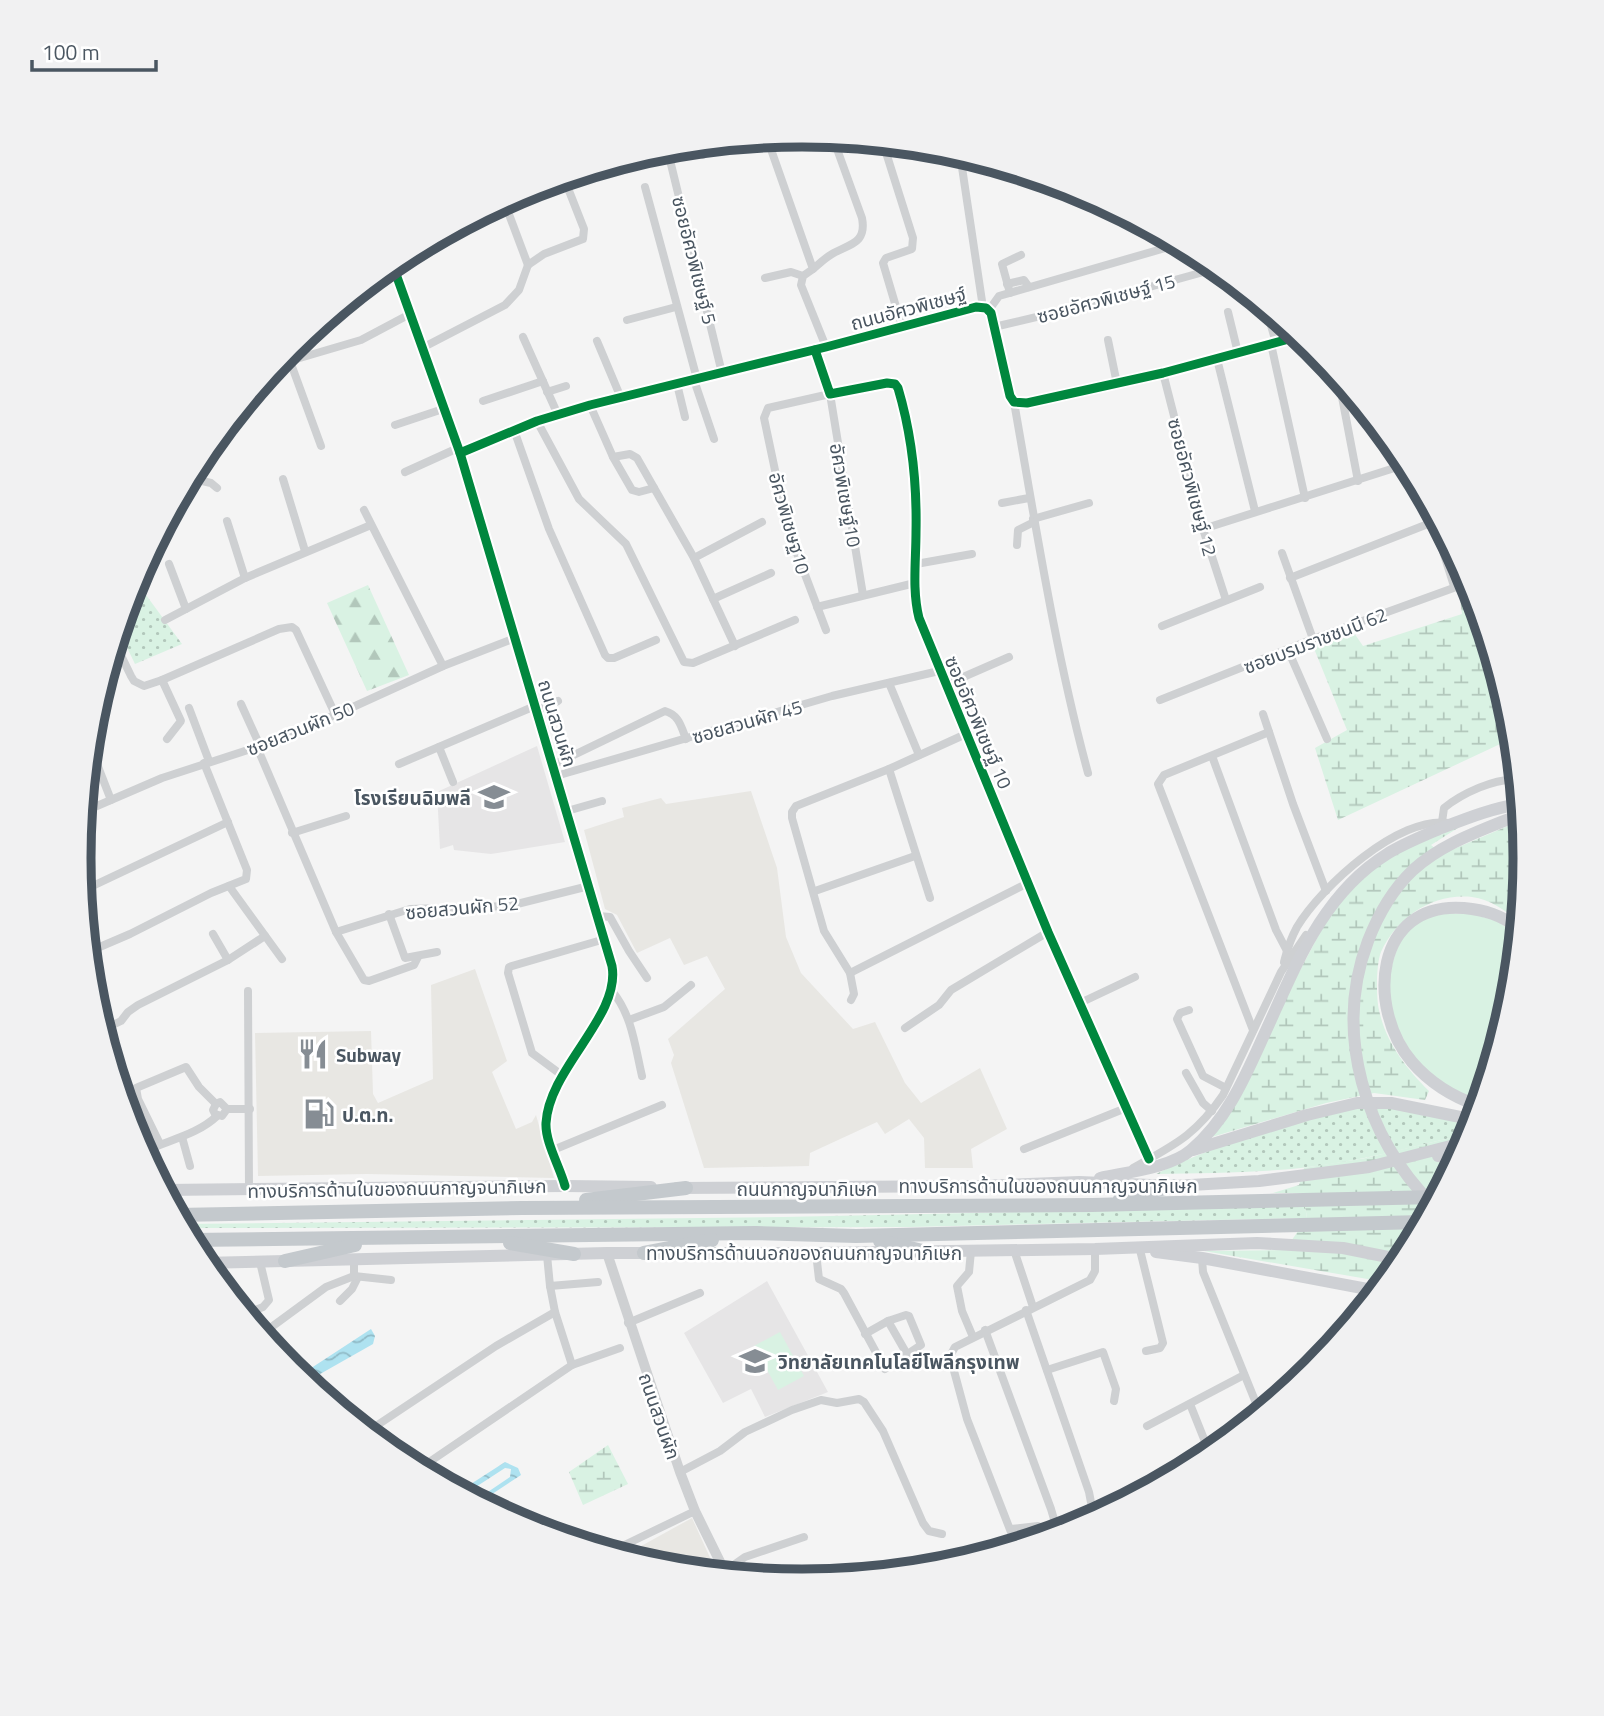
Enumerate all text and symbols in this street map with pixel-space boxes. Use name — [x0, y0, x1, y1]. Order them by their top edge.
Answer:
scale bar — [32, 28, 156, 72]
text: 100 m — [42, 36, 99, 68]
street label: ซอยอัศวพิเชษฐ์ 5 — [665, 193, 725, 327]
street label: ซอยอัศวพิเชษฐ์ 15 — [1034, 266, 1178, 330]
street label: ถนนอัศวพิเชษฐ์ — [847, 279, 969, 337]
street label: ซอยอัศวพิเชษฐ์ 12 — [1161, 415, 1225, 559]
street label: อัศวพิเชษฐ์10 — [823, 441, 869, 549]
street label: อัศวพิเชษฐ10 — [762, 469, 818, 577]
street label: ซอยบรมราชชนนี 62 — [1239, 599, 1391, 681]
street label: ซอยอัศวพิเชษฐ์ 10 — [938, 651, 1020, 793]
street label: ถนนสวนผัก — [531, 676, 585, 770]
street label: ซอยสวนผัก 45 — [688, 691, 806, 751]
street label: ซอยสวนผัก 50 — [242, 693, 358, 763]
school or university icon: โรงเรียนฉิมพลี — [477, 780, 511, 814]
place label: โรงเรียนฉิมพลี — [354, 783, 471, 812]
street label: ซอยสวนผัก 52 — [404, 888, 520, 926]
restaurant icon: Subway — [296, 1037, 330, 1071]
place label: Subway — [336, 1040, 401, 1069]
fuel station icon: ป.ต.ท. — [302, 1097, 336, 1131]
place label: ป.ต.ท. — [342, 1100, 393, 1129]
street label: ทางบริการด้านในของถนนกาญจนาภิเษก — [247, 1171, 547, 1205]
street label: ทางบริการด้านในของถนนกาญจนาภิเษก — [898, 1171, 1198, 1200]
street label: ถนนกาญจนาภิเษก — [737, 1174, 878, 1203]
street label: ทางบริการด้านนอกของถนนกาญจนาภิเษก — [646, 1238, 962, 1267]
school or university icon: วิทยาลัยเทคโนโลยีโพลีกรุงเทพ — [738, 1344, 772, 1378]
place label: วิทยาลัยเทคโนโลยีโพลีกรุงเทพ — [777, 1347, 1020, 1376]
street label: ถนนสวนผัก — [632, 1369, 688, 1463]

